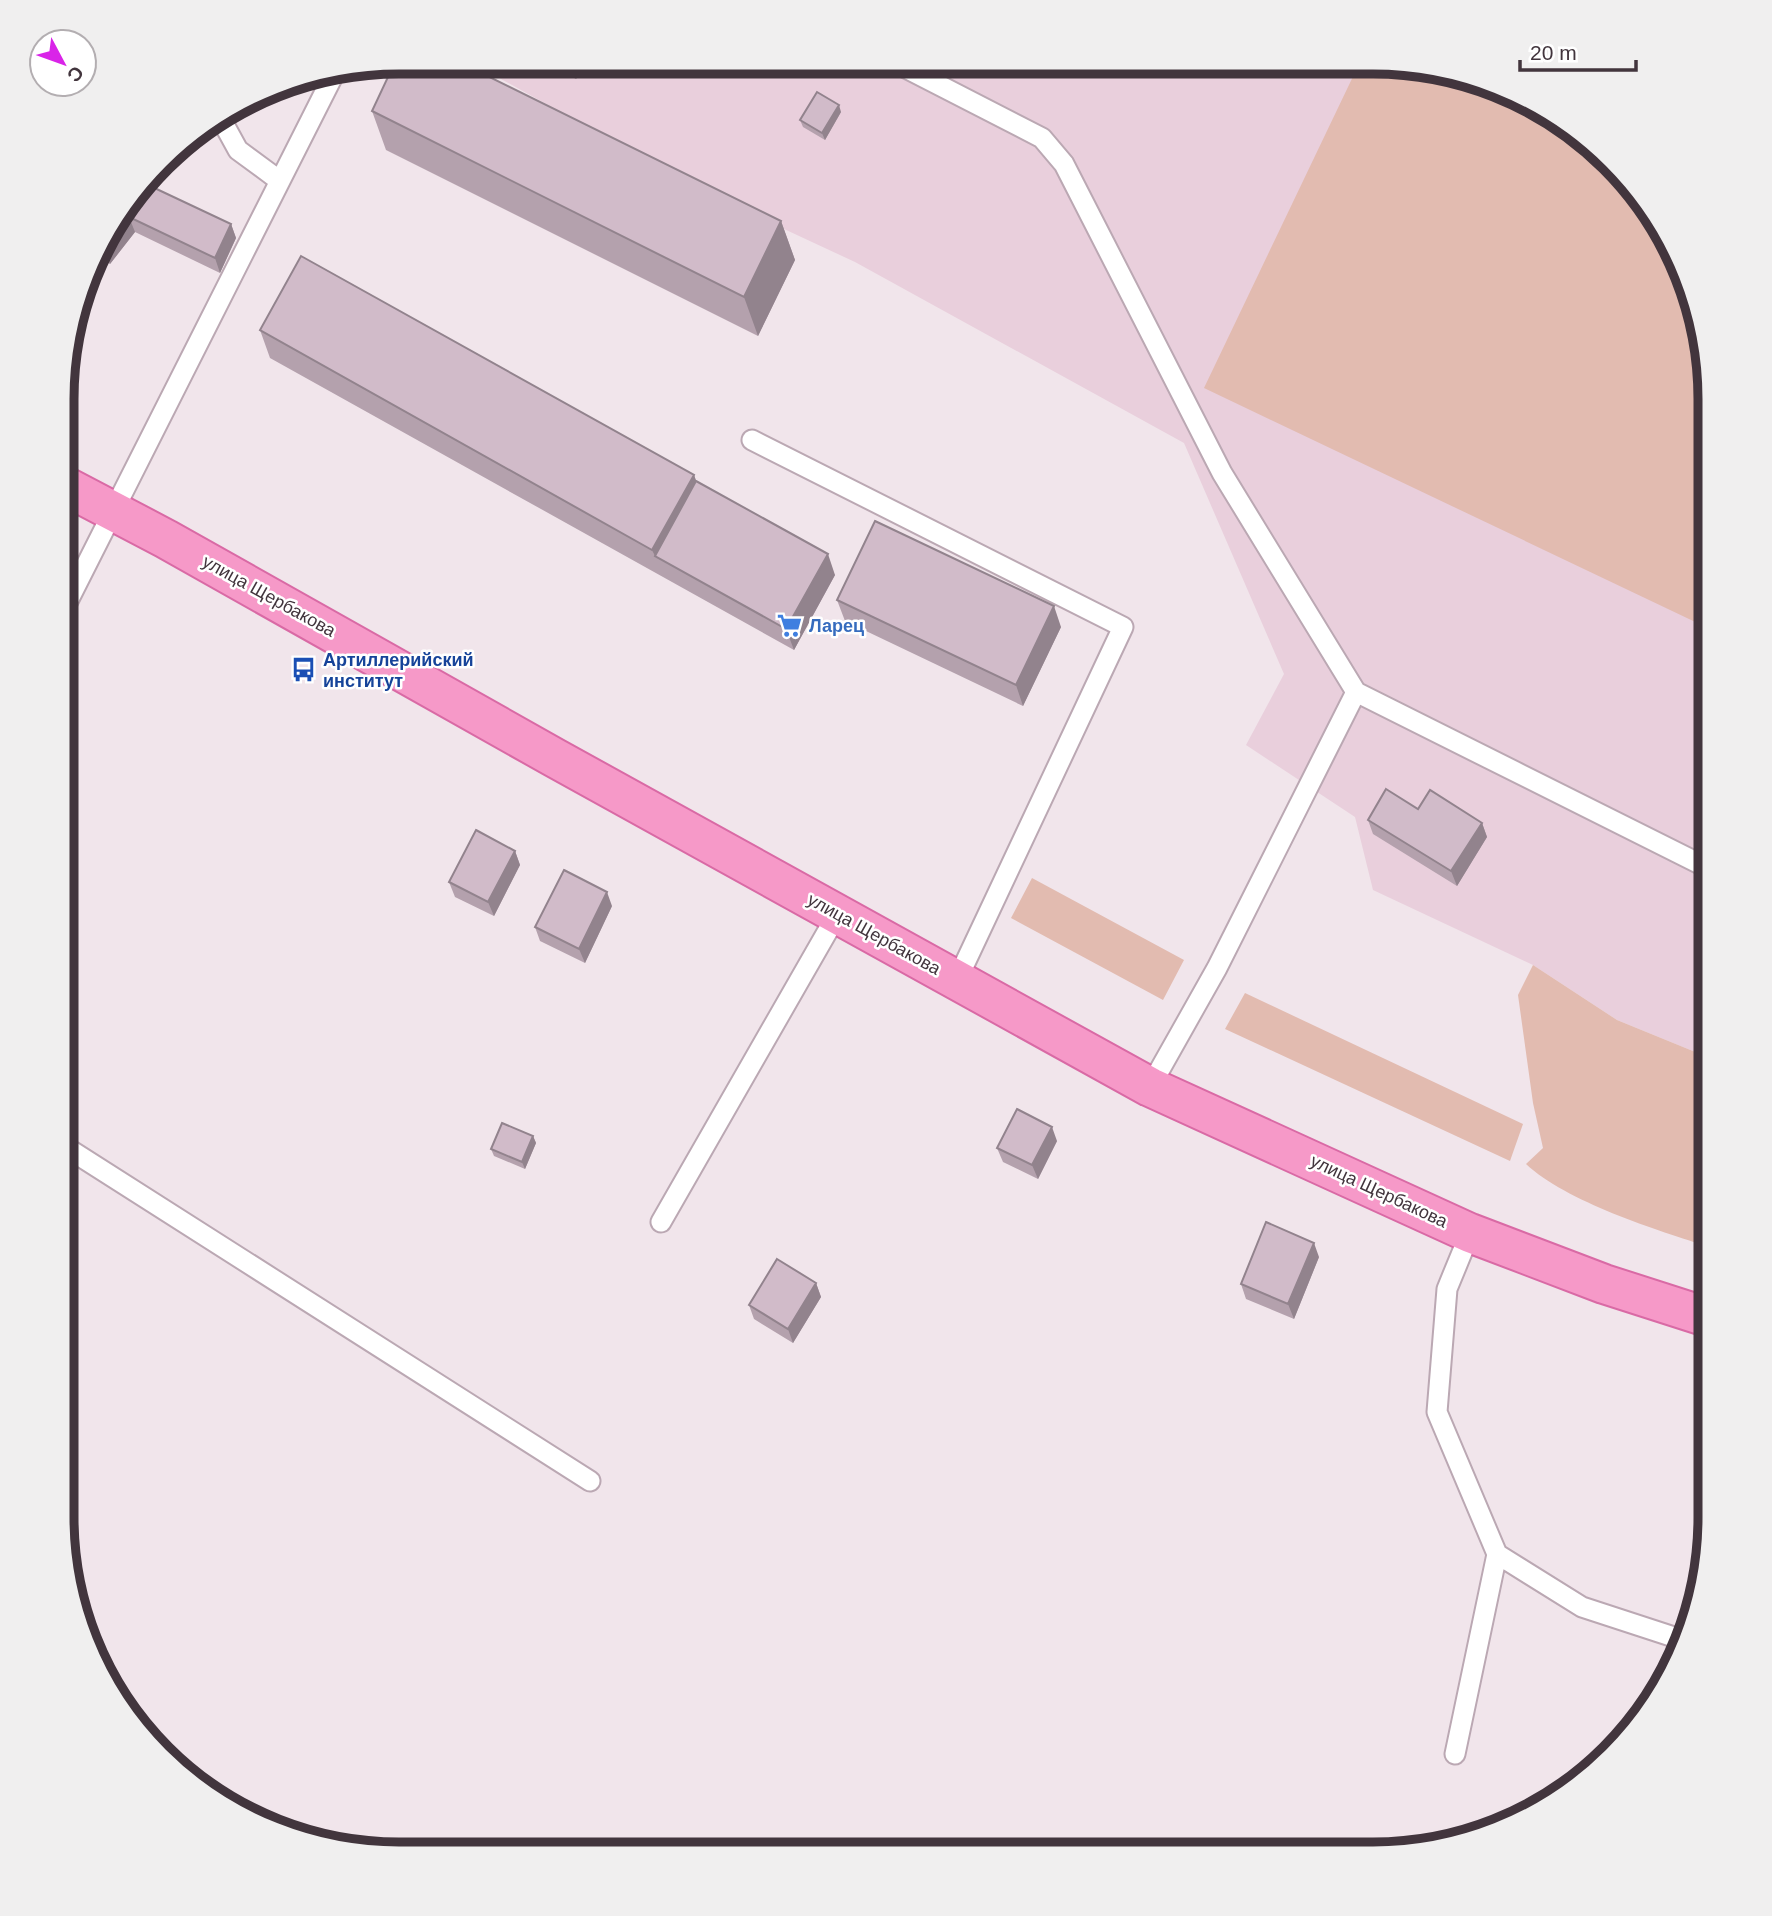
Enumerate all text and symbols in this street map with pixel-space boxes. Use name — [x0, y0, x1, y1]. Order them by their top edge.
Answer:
north arrow — [28, 28, 98, 98]
scale bar — [1520, 28, 1636, 72]
text: 20 m — [1530, 41, 1577, 64]
text: С — [63, 62, 88, 86]
street label: улица Щербакова — [199, 551, 340, 641]
supermarket icon: Ларец — [775, 612, 803, 640]
place label: Ларец — [809, 616, 864, 636]
place label: Артиллерийский институт — [323, 650, 474, 691]
bus stop icon: Артиллерийский институт — [289, 656, 317, 684]
street label: улица Щербакова — [804, 889, 945, 979]
street label: улица Щербакова — [1307, 1151, 1452, 1232]

